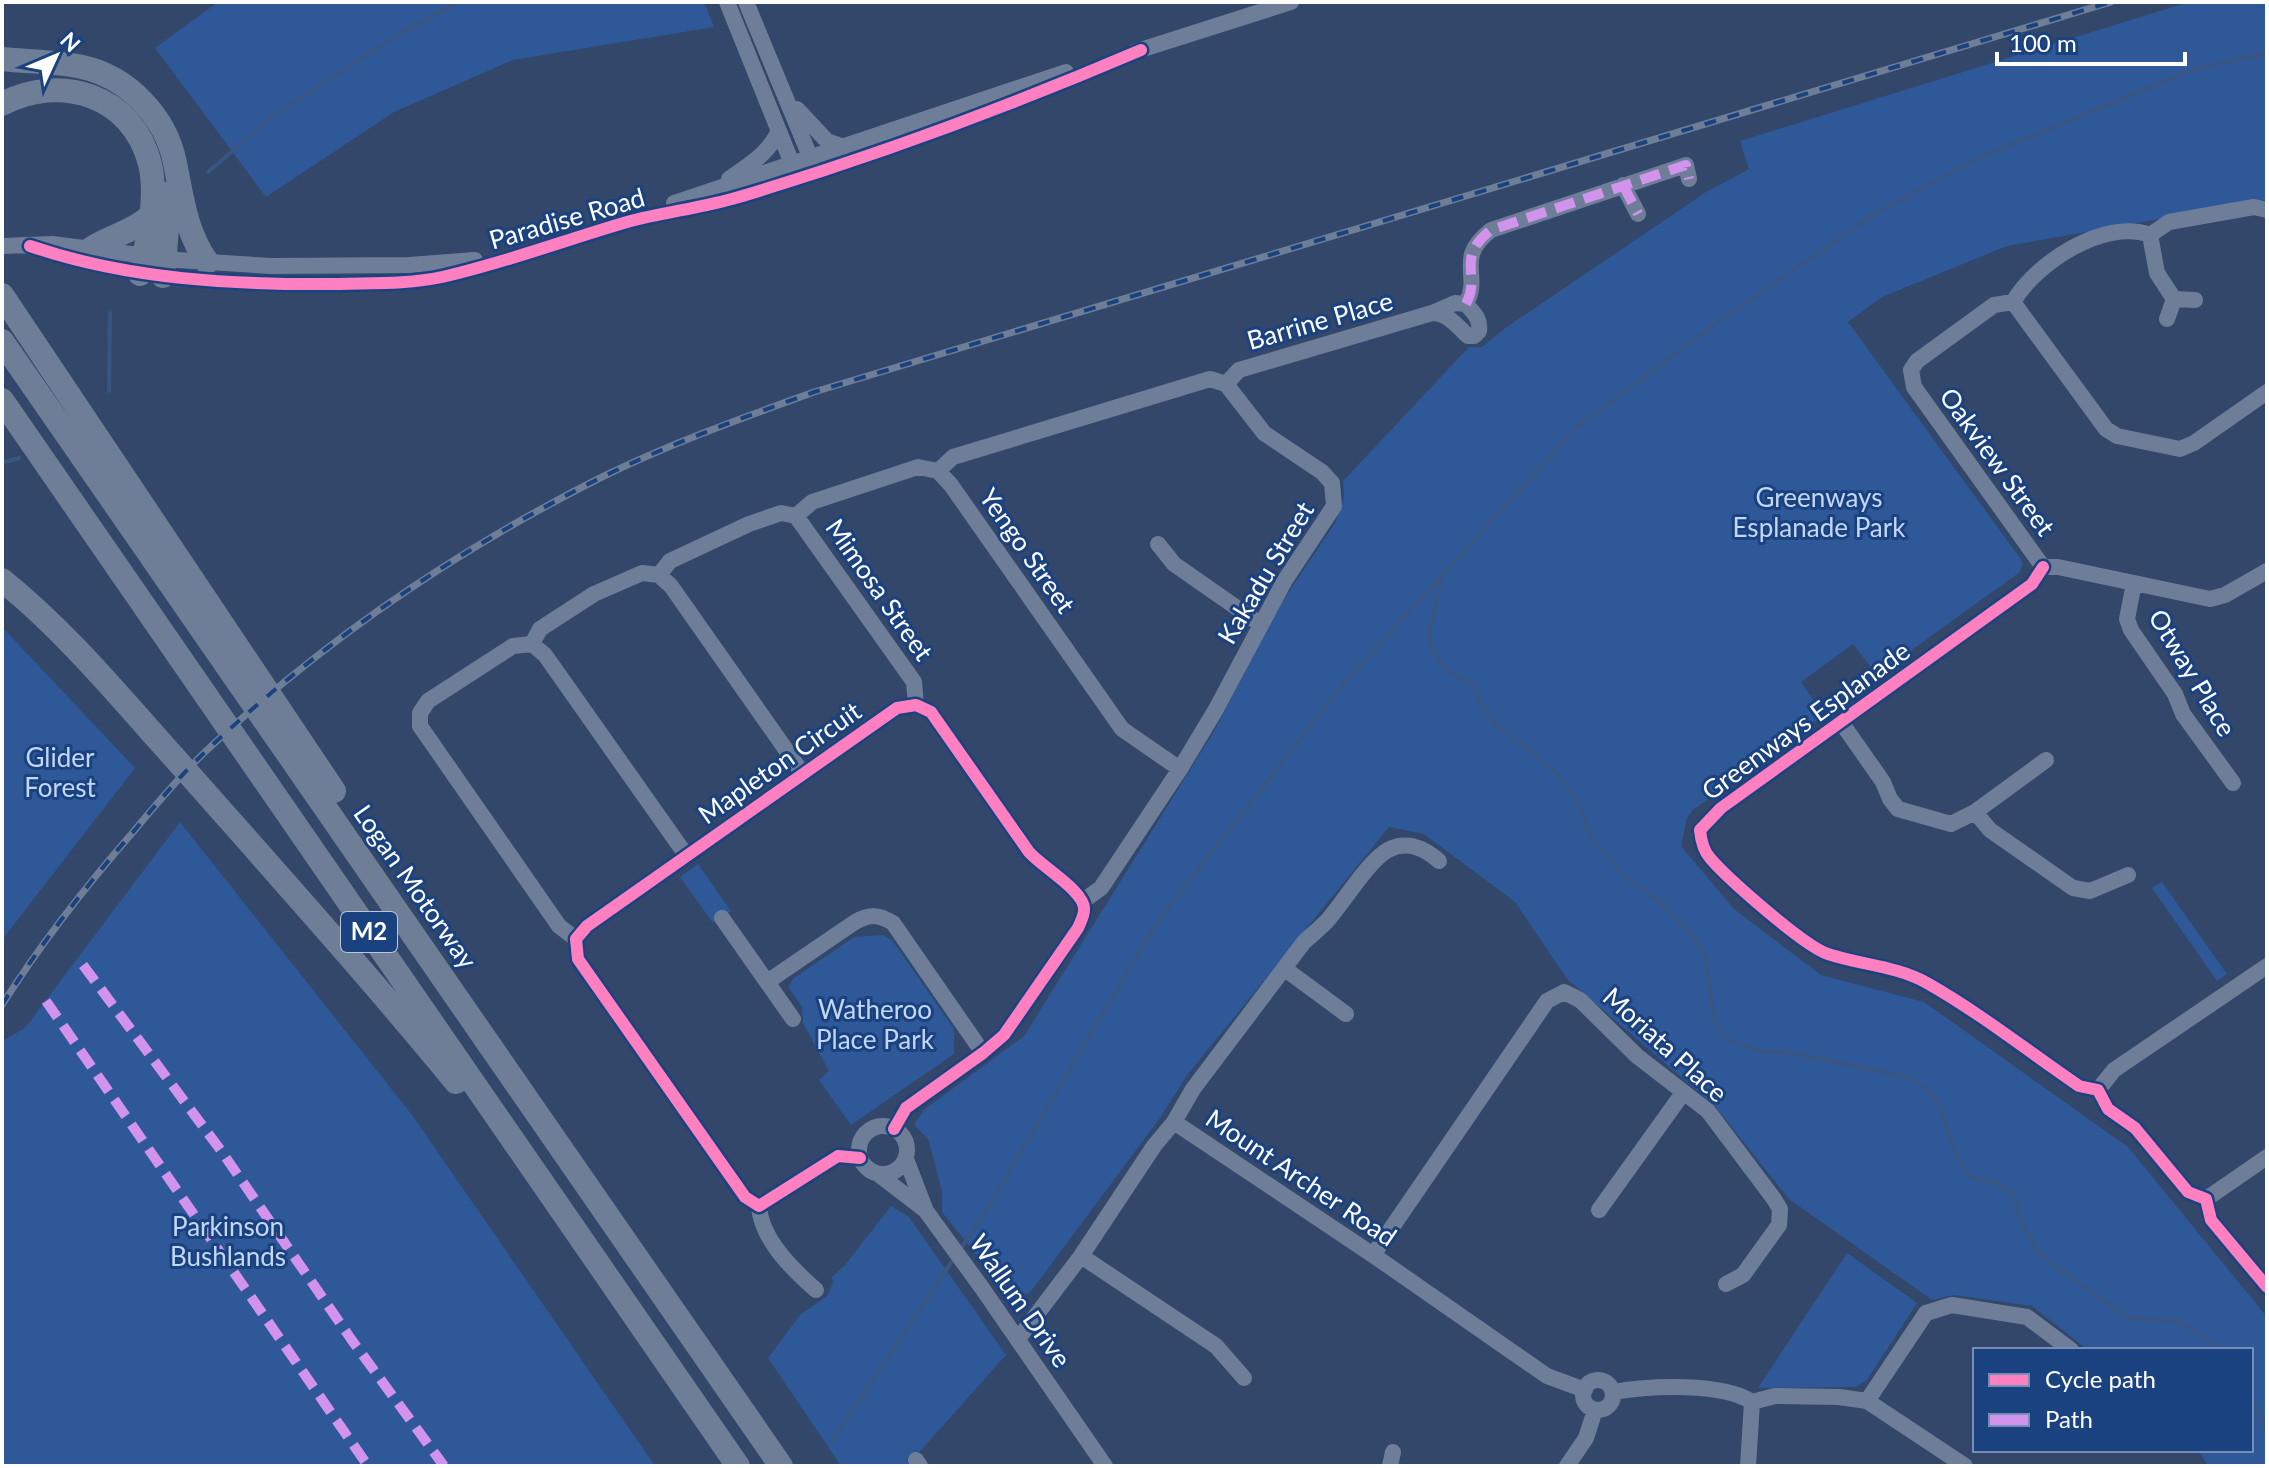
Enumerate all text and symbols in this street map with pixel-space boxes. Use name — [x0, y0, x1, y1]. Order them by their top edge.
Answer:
north arrow — [16, 16, 96, 96]
scale bar — [1997, 16, 2185, 66]
text: N — [55, 26, 86, 57]
text: 100 m — [2009, 28, 2077, 57]
street label: Paradise Road — [485, 181, 648, 256]
street label: Barrine Place — [1243, 284, 1396, 356]
street label: Oakview Street — [1933, 381, 2063, 542]
park label: Greenways Esplanade Park — [1733, 481, 1906, 543]
street label: Yengo Street — [973, 482, 1083, 619]
street label: Kakadu Street — [1210, 495, 1321, 649]
street label: Mimosa Street — [819, 512, 941, 667]
street label: Otway Place — [2142, 603, 2243, 742]
street label: Greenways Esplanade — [1695, 634, 1916, 806]
street label: Mapleton Circuit — [692, 694, 867, 830]
park label: Glider Forest — [24, 741, 96, 803]
street label: Logan Motorway — [347, 798, 485, 975]
road number: M2 — [341, 912, 397, 952]
street label: Moriata Place — [1597, 980, 1734, 1108]
park label: Watheroo Place Park — [816, 993, 935, 1055]
street label: Mount Archer Road — [1200, 1102, 1403, 1253]
park label: Parkinson Bushlands — [170, 1210, 286, 1272]
street label: Wallum Drive — [963, 1228, 1078, 1373]
legend — [1973, 1348, 2253, 1452]
text: Cycle path — [2045, 1364, 2156, 1393]
text: Path — [2045, 1404, 2093, 1433]

